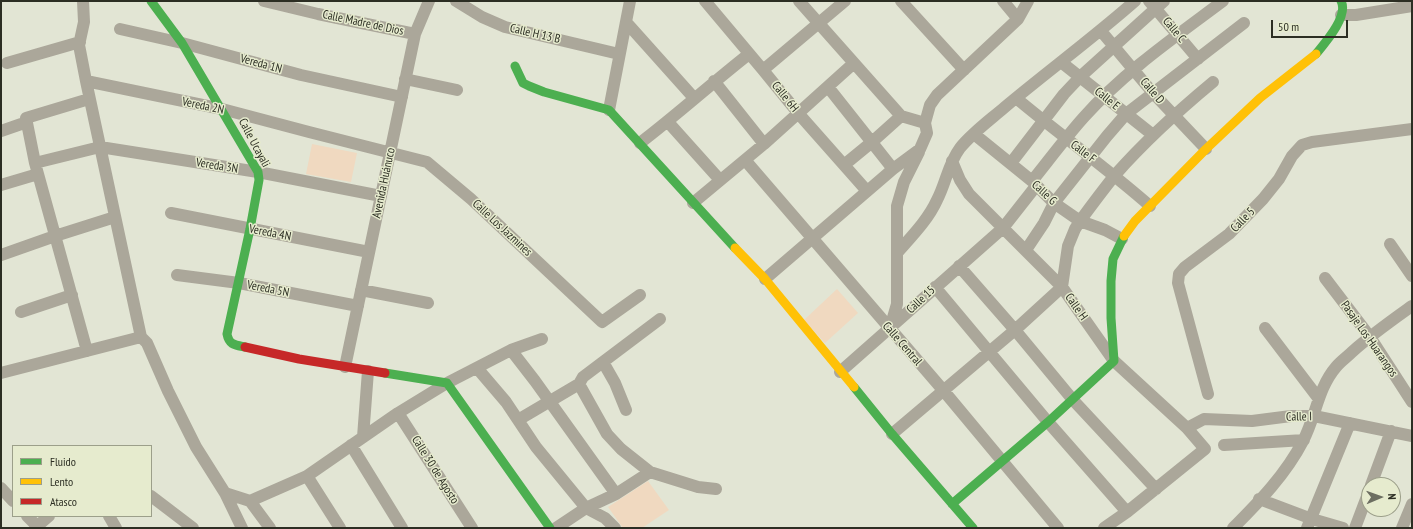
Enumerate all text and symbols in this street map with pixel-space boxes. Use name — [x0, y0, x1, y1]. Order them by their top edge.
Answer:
street label: Calle Madre de Dios — [321, 7, 405, 39]
scale bar — [1273, 12, 1350, 38]
street label: Calle C — [1159, 14, 1189, 46]
text: 50 m — [1278, 19, 1299, 34]
street label: Calle H 13 B — [508, 21, 562, 47]
street label: Vereda 1N — [239, 52, 283, 76]
street label: Calle D — [1137, 75, 1167, 107]
street label: Calle 6H — [768, 79, 802, 115]
street label: Calle E — [1091, 84, 1123, 114]
street label: Vereda 2N — [181, 95, 225, 117]
street label: Calle Ucayali — [235, 116, 273, 170]
street label: Calle F — [1067, 138, 1099, 166]
street label: Avenida Huánuco — [370, 147, 398, 219]
street label: Vereda 3N — [195, 156, 239, 176]
street label: Calle G — [1028, 178, 1060, 208]
street label: Calle Los Jazmines — [469, 197, 535, 259]
street label: Calle 5 — [1228, 205, 1258, 235]
street label: Vereda 4N — [248, 222, 292, 244]
street label: Vereda 5N — [246, 278, 290, 300]
street label: Calle 15 — [904, 283, 938, 317]
street label: Calle H — [1062, 291, 1090, 323]
street label: Pasaje Los Huarangos — [1337, 298, 1401, 380]
street label: Calle Central — [879, 319, 925, 369]
street label: Calle I — [1286, 410, 1312, 424]
street label: Calle 30 de Agosto — [408, 433, 462, 507]
legend — [12, 445, 152, 517]
text: Fluido — [50, 454, 76, 469]
text: Lento — [50, 474, 73, 489]
north arrow — [1361, 477, 1401, 517]
text: N — [1385, 493, 1399, 500]
text: Atasco — [50, 494, 77, 509]

